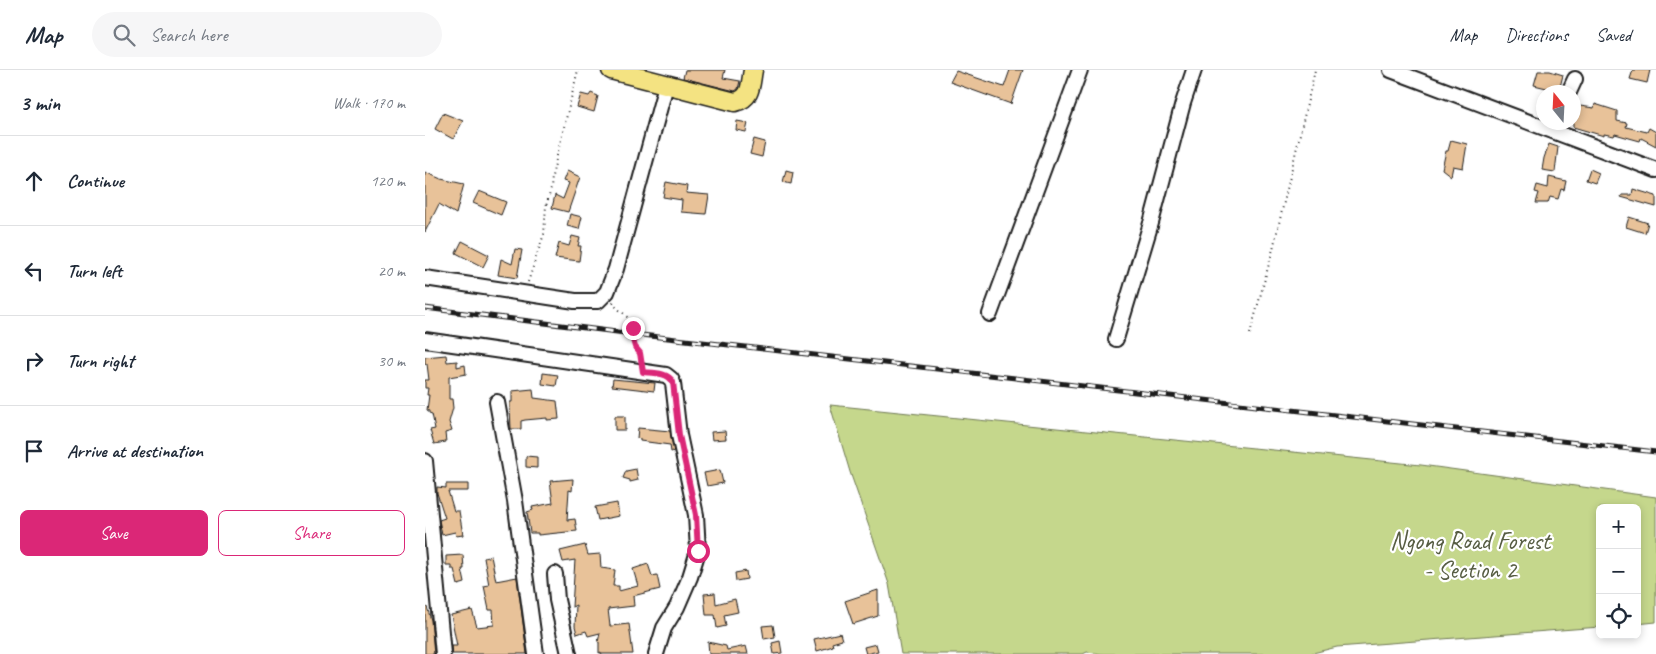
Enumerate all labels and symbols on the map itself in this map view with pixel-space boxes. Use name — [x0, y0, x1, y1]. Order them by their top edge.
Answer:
north arrow — [1536, 85, 1581, 130]
route end — [622, 317, 645, 340]
park label: Ngong Road Forest - Section 2 — [1390, 525, 1553, 586]
route start — [687, 540, 710, 563]

